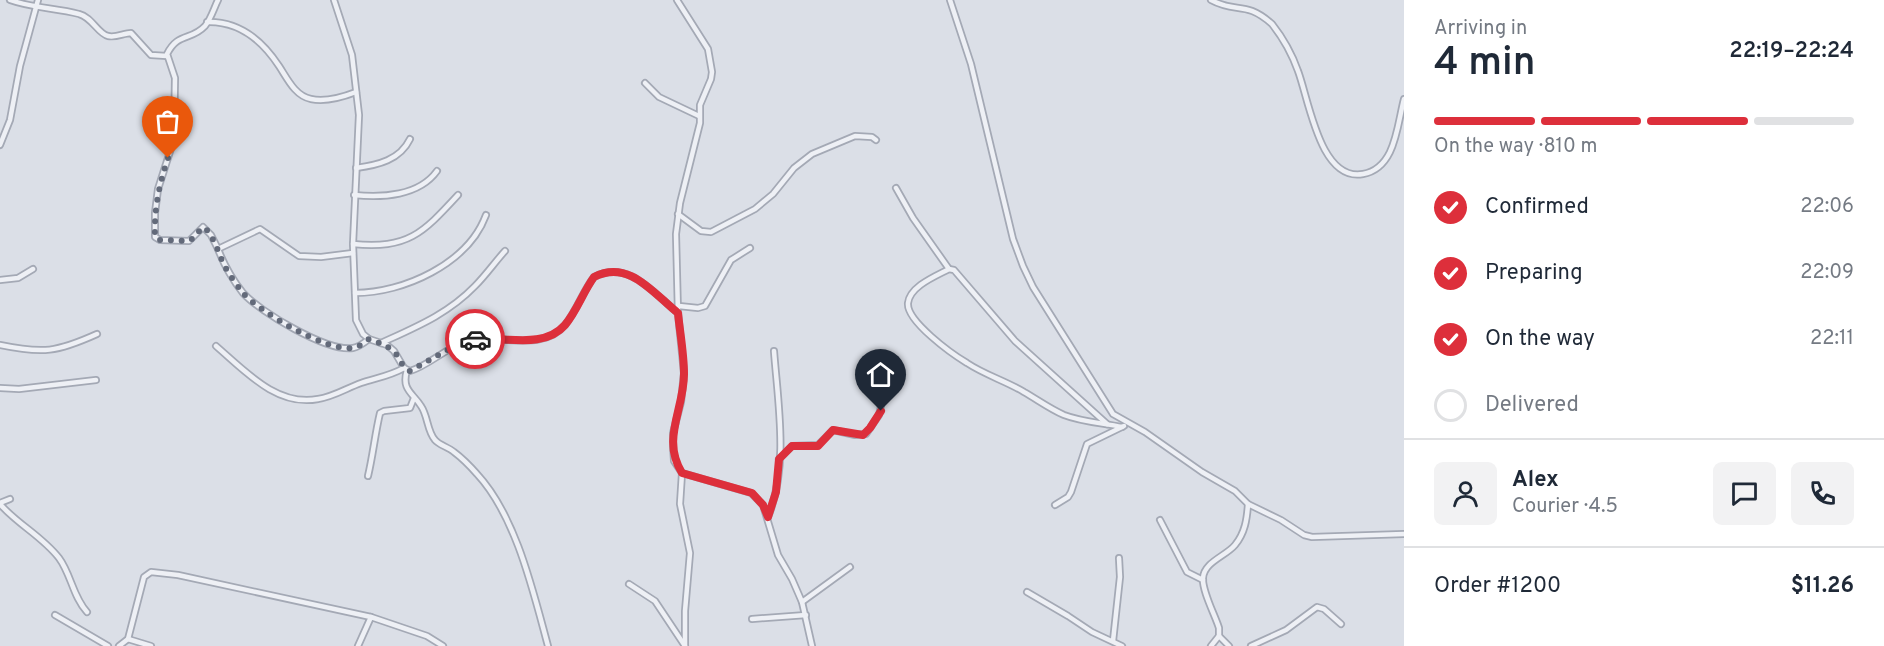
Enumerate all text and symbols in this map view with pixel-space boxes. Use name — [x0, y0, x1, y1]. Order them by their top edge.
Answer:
text: Arriving in — [1434, 16, 1527, 42]
text: 22:19–22:24 — [1729, 38, 1854, 65]
text: 4 min — [1434, 40, 1535, 89]
pin — [142, 96, 193, 158]
icon: bag — [151, 105, 184, 138]
text: On the way · 810 m — [1434, 134, 1598, 160]
icon: check — [1434, 191, 1467, 224]
text: Confirmed — [1485, 194, 1589, 221]
text: 22:06 — [1800, 194, 1854, 220]
icon: check — [1434, 257, 1467, 290]
text: Preparing — [1485, 260, 1583, 287]
text: 22:09 — [1800, 260, 1854, 286]
courier — [445, 309, 505, 369]
icon: car — [459, 323, 492, 356]
icon: check — [1434, 323, 1467, 356]
text: On the way — [1485, 326, 1595, 353]
text: 22:11 — [1810, 326, 1854, 352]
pin — [855, 349, 906, 411]
icon: home — [864, 358, 897, 391]
text: Delivered — [1485, 392, 1579, 419]
button: person — [1434, 462, 1497, 525]
button: chat — [1713, 462, 1776, 525]
button: phone — [1791, 462, 1854, 525]
text: Alex — [1512, 467, 1559, 494]
text: Courier · 4.5 — [1512, 494, 1618, 520]
text: Order #1200 — [1434, 573, 1561, 600]
text: $11.26 — [1791, 573, 1854, 600]

